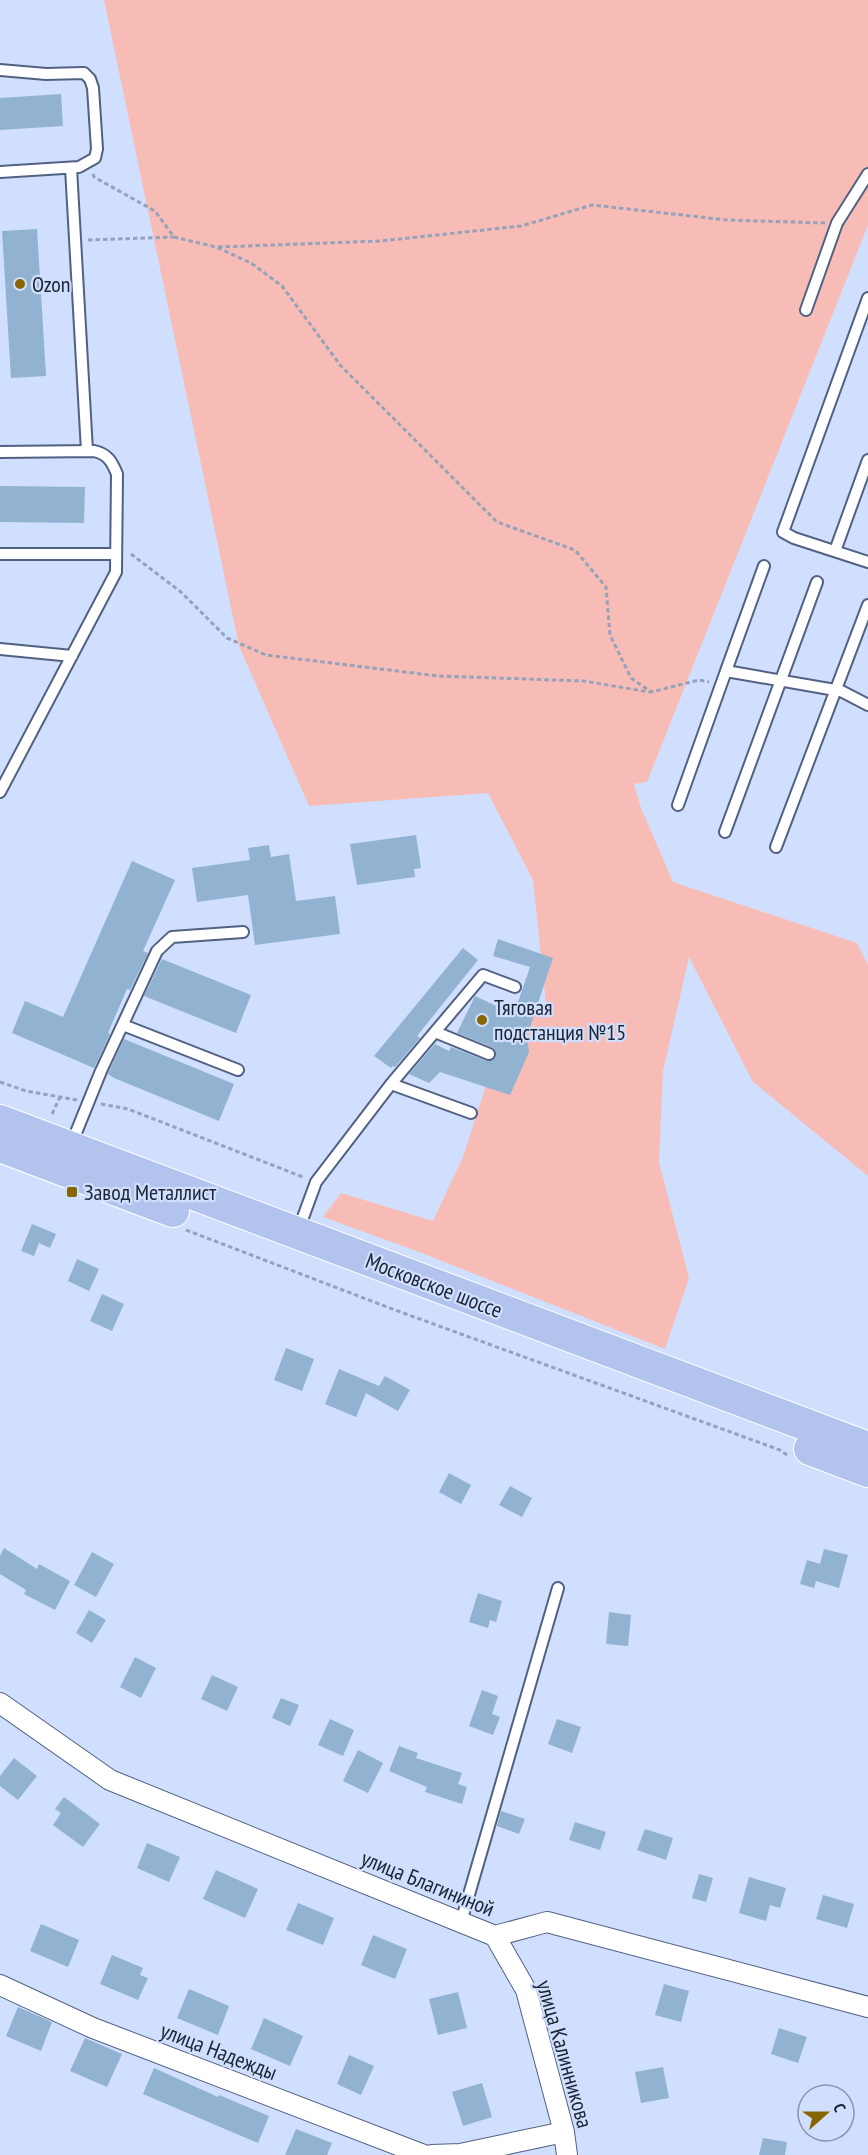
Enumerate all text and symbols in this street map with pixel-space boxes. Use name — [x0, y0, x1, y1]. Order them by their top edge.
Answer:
place label: Ozon — [32, 270, 71, 298]
marker: Ozon — [13, 277, 27, 291]
place label: Тяговая подстанция №15 — [494, 993, 626, 1046]
marker: Тяговая подстанция №15 — [475, 1013, 489, 1027]
place label: Завод Металлист — [84, 1178, 217, 1206]
marker: Завод Металлист — [65, 1185, 79, 1199]
street label: Московское шоссе — [362, 1246, 506, 1324]
street label: улица Благининой — [357, 1844, 499, 1922]
street label: улица Калинникова — [531, 1977, 599, 2131]
street label: улица Надежды — [157, 2016, 281, 2086]
north arrow — [796, 2083, 856, 2143]
text: С — [829, 2101, 851, 2115]

